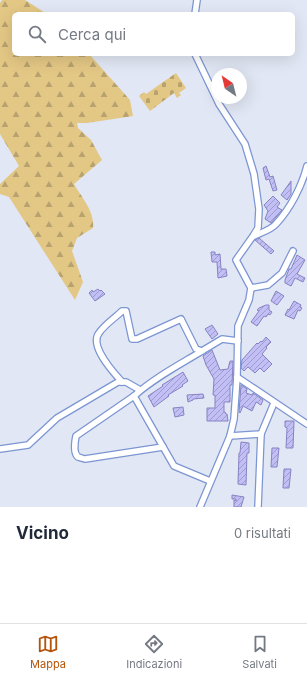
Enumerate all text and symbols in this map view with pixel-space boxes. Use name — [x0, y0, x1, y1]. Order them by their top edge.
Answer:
search box — [12, 12, 295, 56]
icon: search — [26, 23, 48, 45]
text: Cerca qui — [58, 25, 126, 44]
north arrow — [211, 68, 247, 104]
text: Vicino — [16, 523, 69, 543]
text: 0 risultati — [234, 525, 291, 541]
tab: Mappa — [30, 633, 66, 671]
tab: Indicazioni — [126, 633, 182, 671]
tab: Salvati — [242, 633, 277, 671]

